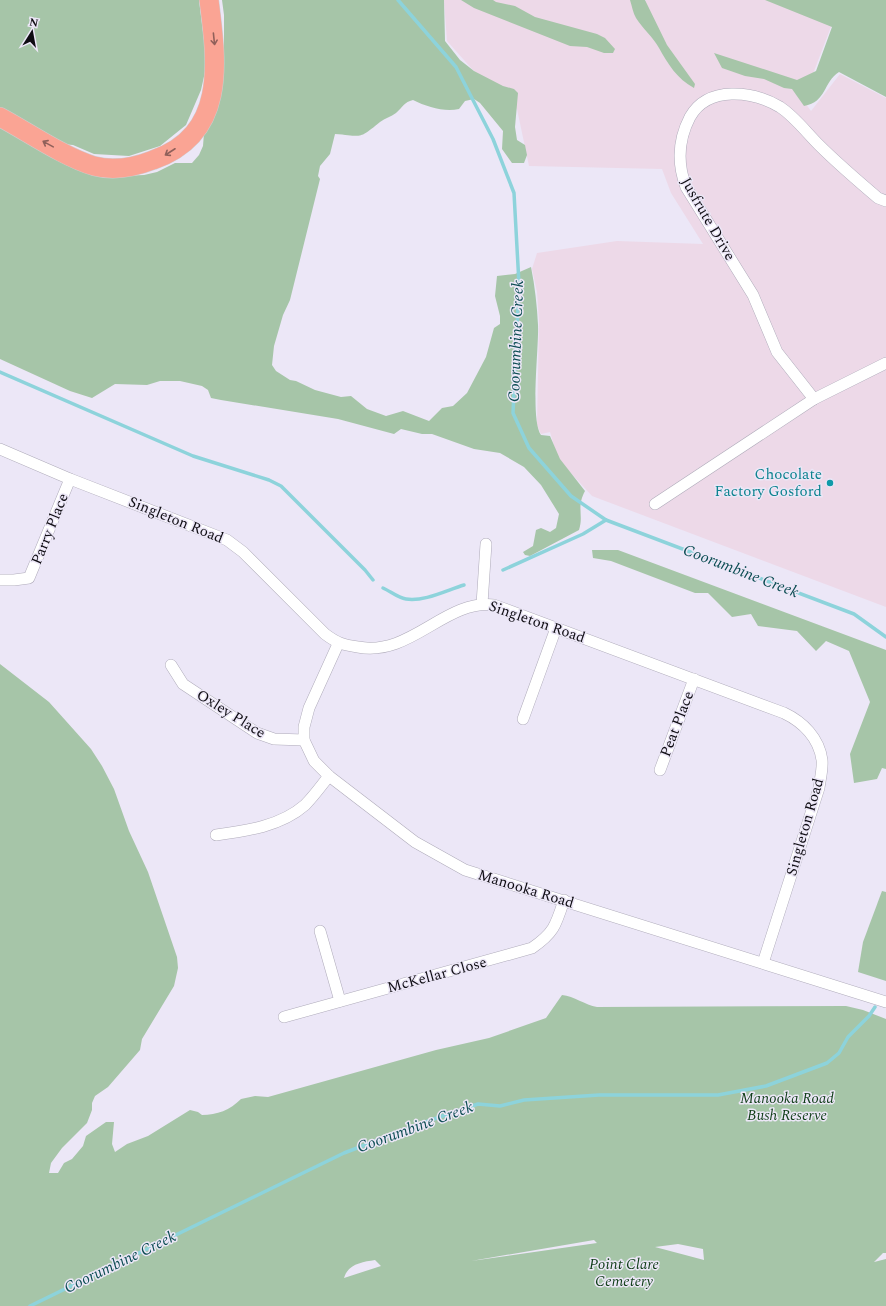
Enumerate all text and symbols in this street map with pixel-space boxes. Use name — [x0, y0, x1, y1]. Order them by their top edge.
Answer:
north arrow — [12, 12, 52, 52]
text: N — [28, 13, 40, 32]
one-way arrow — [210, 32, 218, 45]
one-way arrow — [43, 139, 55, 147]
one-way arrow — [165, 148, 176, 156]
street label: Jusfrute Drive — [675, 173, 741, 265]
water label: Coorumbine Creek — [502, 279, 530, 403]
place label: Chocolate Factory Gosford — [715, 463, 822, 503]
marker: Chocolate Factory Gosford — [825, 478, 835, 488]
street label: Parry Place — [25, 490, 75, 568]
street label: Singleton Road — [125, 490, 227, 550]
water label: Coorumbine Creek — [680, 538, 803, 604]
street label: Singleton Road — [486, 595, 588, 649]
street label: Oxley Place — [192, 684, 270, 744]
street label: Peat Place — [654, 688, 700, 760]
street label: Singleton Road — [780, 775, 830, 879]
street label: Manooka Road — [475, 863, 577, 915]
street label: McKellar Close — [385, 951, 489, 999]
park label: Manooka Road Bush Reserve — [740, 1087, 834, 1127]
water label: Coorumbine Creek — [353, 1095, 477, 1159]
water label: Coorumbine Creek — [60, 1224, 181, 1300]
park label: Point Clare Cemetery — [589, 1253, 659, 1293]

